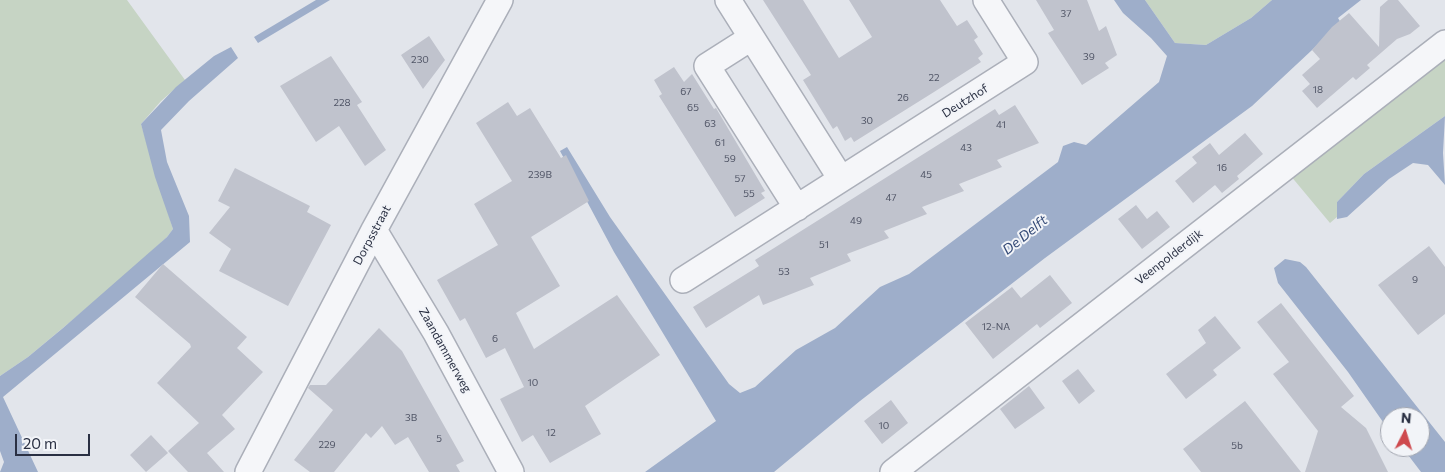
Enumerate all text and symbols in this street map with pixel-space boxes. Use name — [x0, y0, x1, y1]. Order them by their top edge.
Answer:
house number: 37 — [1061, 8, 1071, 20]
house number: 39 — [1083, 51, 1095, 63]
house number: 230 — [411, 54, 429, 66]
house number: 22 — [928, 72, 940, 84]
street label: Deutzhof — [939, 81, 991, 121]
house number: 18 — [1313, 84, 1323, 96]
house number: 67 — [680, 86, 692, 98]
house number: 26 — [897, 92, 909, 104]
house number: 228 — [333, 97, 351, 109]
house number: 65 — [687, 102, 699, 114]
house number: 30 — [861, 115, 873, 127]
house number: 63 — [704, 118, 716, 130]
house number: 41 — [996, 119, 1006, 131]
house number: 61 — [715, 137, 725, 149]
house number: 43 — [960, 142, 972, 154]
house number: 59 — [724, 153, 736, 165]
house number: 16 — [1217, 162, 1227, 174]
house number: 239B — [528, 169, 552, 181]
house number: 45 — [920, 169, 932, 181]
house number: 57 — [734, 173, 746, 185]
house number: 55 — [743, 188, 755, 200]
house number: 47 — [885, 192, 897, 204]
street label: Dorpsstraat — [350, 203, 394, 267]
water label: De Delft — [999, 212, 1051, 258]
house number: 49 — [850, 215, 862, 227]
street label: Veenpolderdijk — [1132, 226, 1206, 288]
house number: 51 — [819, 239, 829, 251]
house number: 53 — [778, 266, 790, 278]
house number: 9 — [1412, 274, 1418, 286]
street label: Zaandammerweg — [416, 305, 474, 395]
house number: 12-NA — [982, 321, 1010, 333]
house number: 6 — [492, 333, 498, 345]
house number: 10 — [528, 377, 538, 389]
north arrow — [1380, 407, 1430, 457]
text: N — [1400, 409, 1412, 426]
house number: 3B — [405, 412, 417, 424]
house number: 10 — [879, 420, 889, 432]
scale bar — [18, 424, 92, 456]
house number: 12 — [546, 427, 556, 439]
house number: 5 — [436, 433, 442, 445]
text: 20 m — [23, 434, 57, 452]
house number: 229 — [318, 439, 336, 451]
house number: 5b — [1231, 440, 1243, 452]

